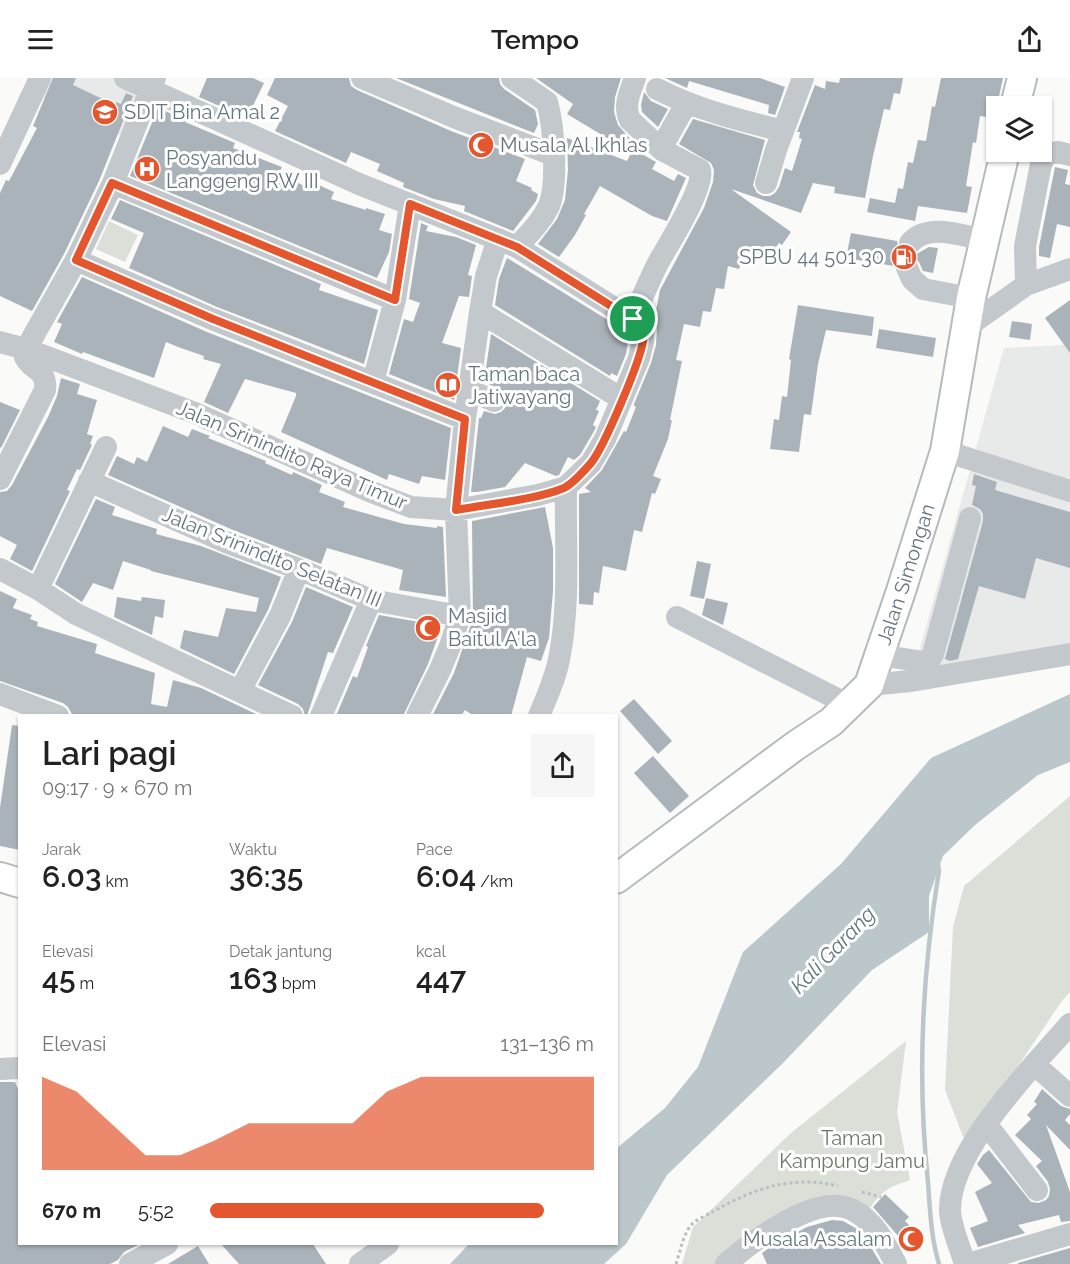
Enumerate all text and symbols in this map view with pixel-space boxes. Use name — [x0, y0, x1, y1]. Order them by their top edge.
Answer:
icon: menu — [24, 23, 57, 56]
icon: share — [1013, 23, 1046, 56]
text: Tempo — [491, 24, 579, 55]
map controls — [986, 96, 1052, 162]
button: layers — [986, 96, 1052, 162]
school or university icon: SDIT Bina Amal 2 — [90, 97, 120, 127]
place label: SDIT Bina Amal 2 — [124, 100, 280, 124]
mosque icon: Musala Al Ikhlas — [466, 130, 496, 160]
place label: Musala Al Ikhlas — [500, 133, 647, 157]
place label: Posyandu Langgeng RW III — [166, 146, 319, 193]
hospital icon: Posyandu Langgeng RW III — [132, 154, 162, 184]
fuel station icon: SPBU 44 501 30 — [889, 242, 919, 272]
place label: SPBU 44 501 30 — [739, 245, 884, 269]
pin — [607, 293, 658, 344]
icon: arrive — [616, 302, 649, 335]
place label: Taman baca Jatiwayang — [468, 362, 580, 409]
library icon: Taman baca Jatiwayang — [433, 370, 463, 400]
street label: Jalan Srinindito Raya Timur — [173, 395, 411, 515]
street label: Jalan Simongan — [872, 501, 940, 648]
street label: Jalan Srinindito Selatan III — [159, 502, 385, 612]
place label: Masjid Baitul A'la — [448, 604, 537, 651]
mosque icon: Masjid Baitul A'la — [413, 613, 443, 643]
text: Lari pagi — [42, 734, 176, 773]
button: share — [531, 734, 594, 797]
text: 09:17 · 9 × 670 m — [42, 776, 192, 800]
text: Jarak — [42, 840, 81, 859]
text: Waktu — [229, 840, 277, 859]
text: Pace — [416, 840, 453, 859]
text: 6.03 — [42, 859, 102, 894]
text: 36:35 — [229, 859, 303, 894]
text: 6:04 — [416, 859, 476, 894]
text: km — [102, 872, 129, 891]
text: /km — [476, 872, 513, 891]
water label: Kali Garang — [785, 901, 880, 998]
text: Elevasi — [42, 942, 94, 961]
text: Detak jantung — [229, 942, 332, 961]
text: kcal — [416, 942, 446, 961]
text: 45 — [42, 961, 75, 996]
text: 163 — [229, 961, 278, 996]
text: 447 — [416, 961, 466, 996]
text: m — [75, 974, 94, 993]
text: bpm — [278, 974, 316, 993]
text: Elevasi — [42, 1032, 106, 1056]
text: 131–136 m — [500, 1032, 594, 1056]
park label: Taman Kampung Jamu — [779, 1126, 925, 1173]
text: 670 m — [42, 1199, 101, 1223]
text: 5:52 — [138, 1199, 174, 1223]
mosque icon: Musala Assalam — [896, 1224, 926, 1254]
place label: Musala Assalam — [743, 1227, 892, 1251]

